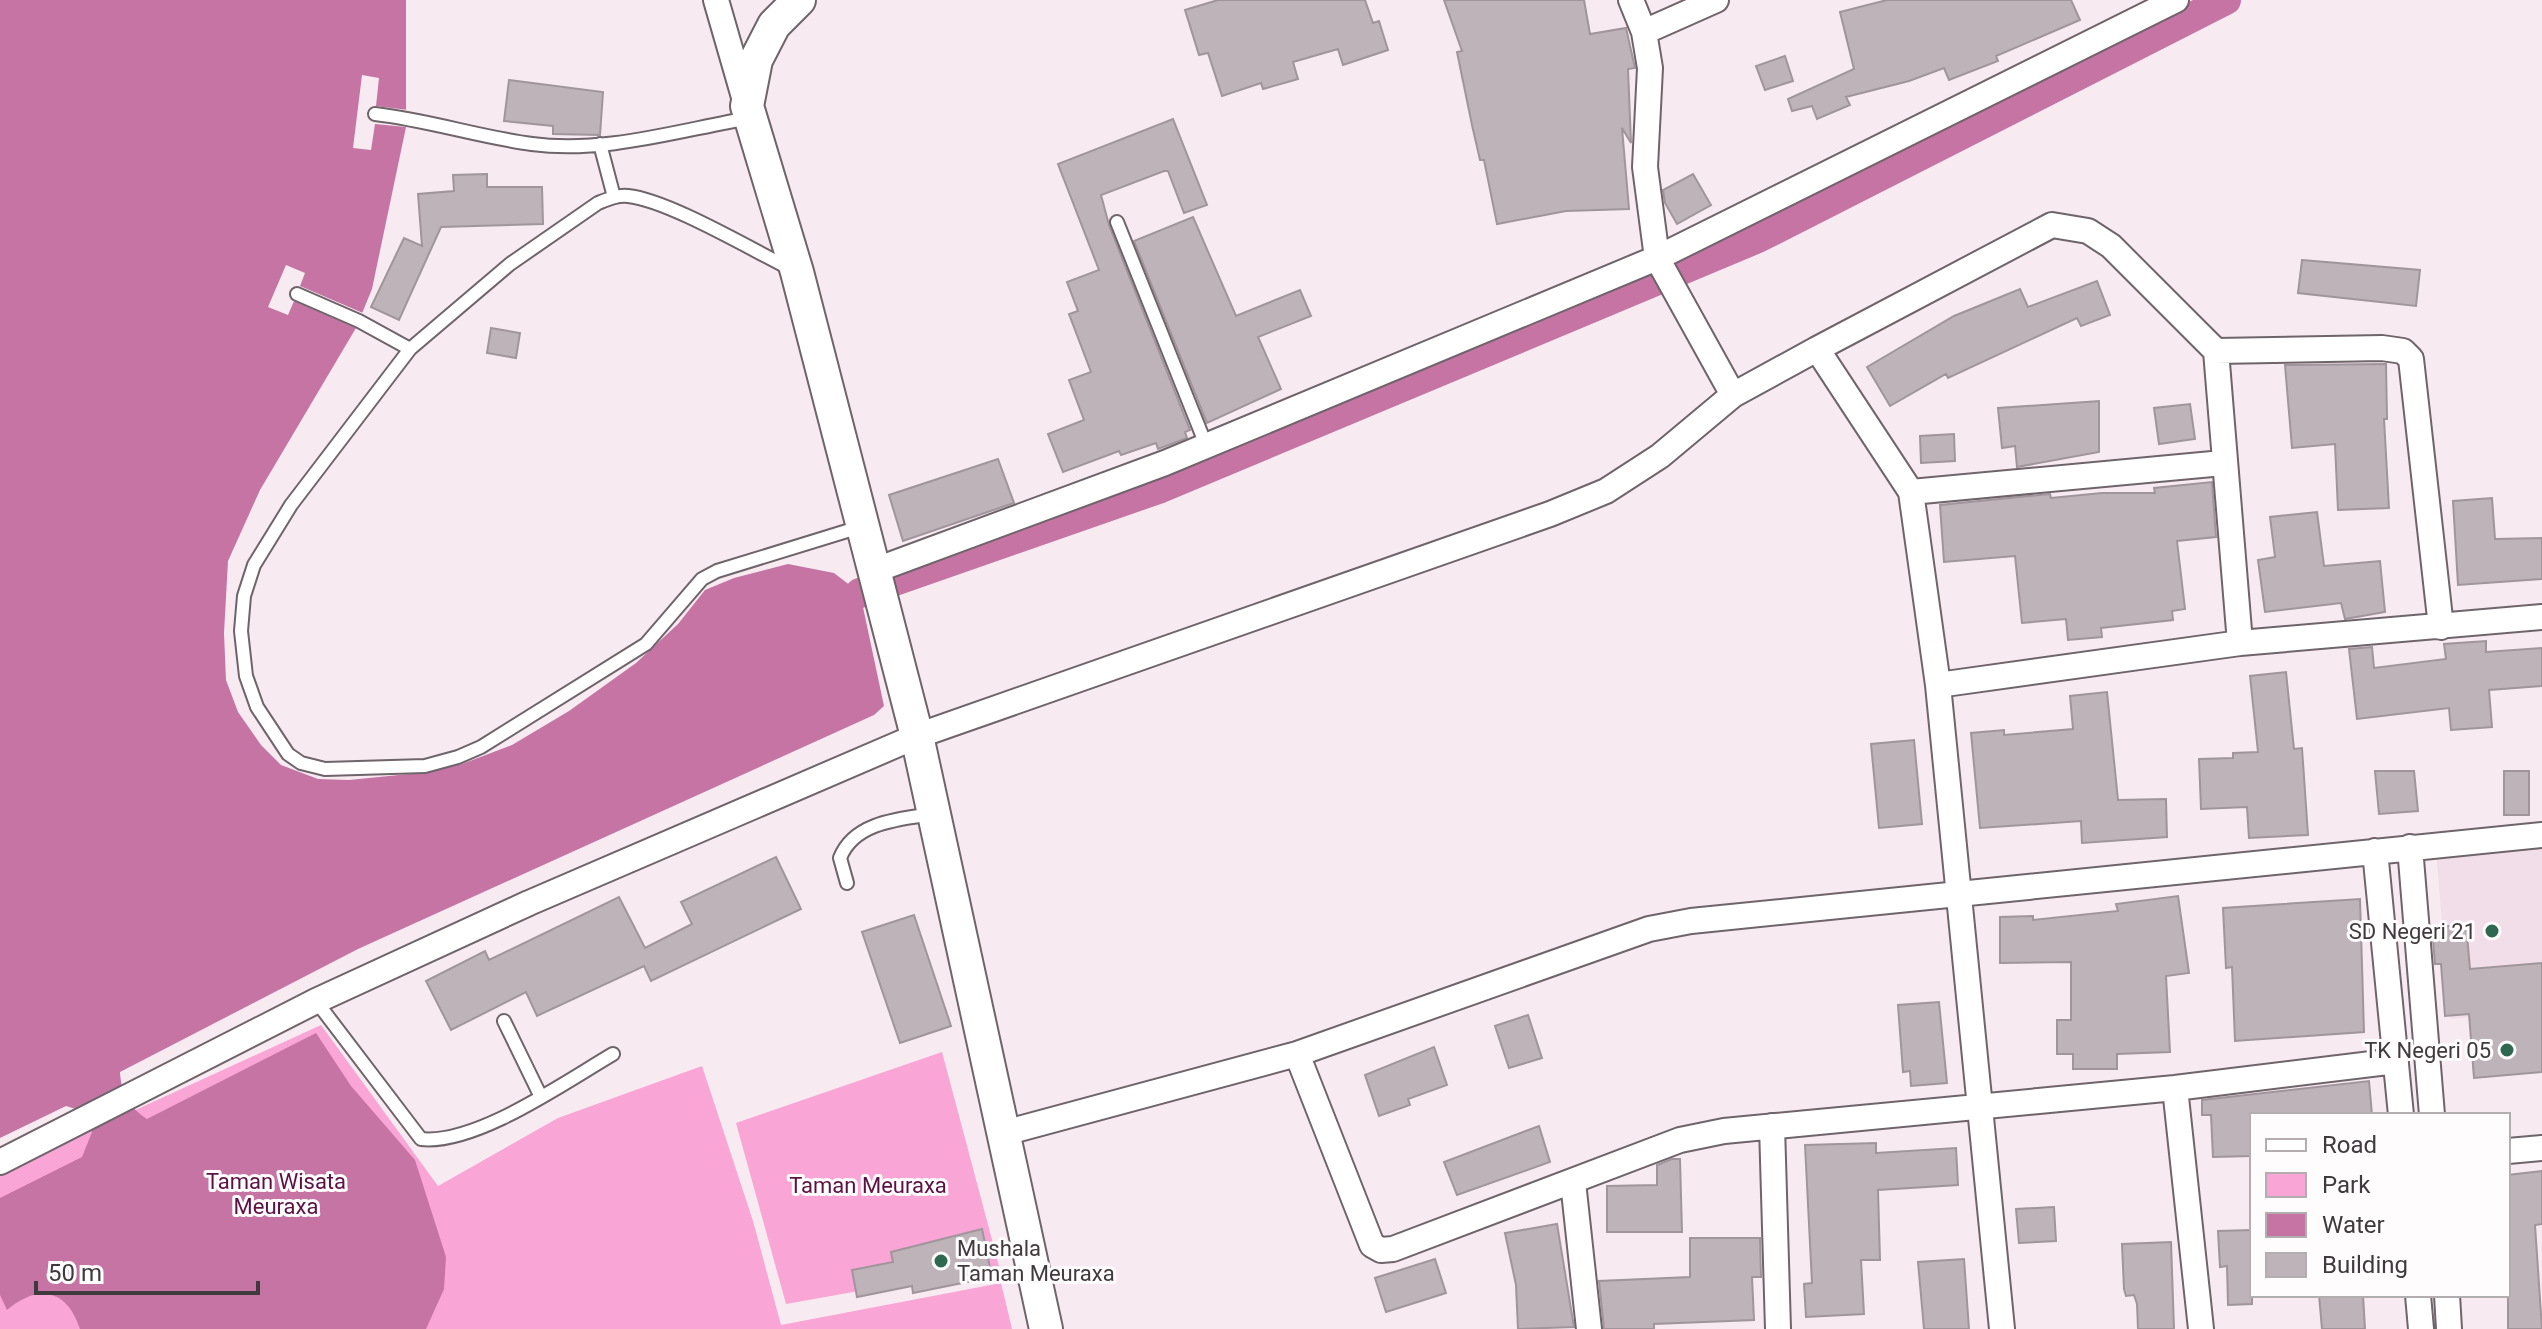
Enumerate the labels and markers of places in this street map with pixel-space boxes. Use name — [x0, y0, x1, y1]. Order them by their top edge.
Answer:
place label: SD Negeri 21 — [2349, 919, 2476, 944]
marker: SD Negeri 21 — [2483, 922, 2501, 940]
place label: TK Negeri 05 — [2364, 1038, 2491, 1063]
marker: TK Negeri 05 — [2498, 1041, 2516, 1059]
place label: Mushala Taman Meuraxa — [957, 1236, 1115, 1286]
marker: Mushala Taman Meuraxa — [932, 1252, 950, 1270]

